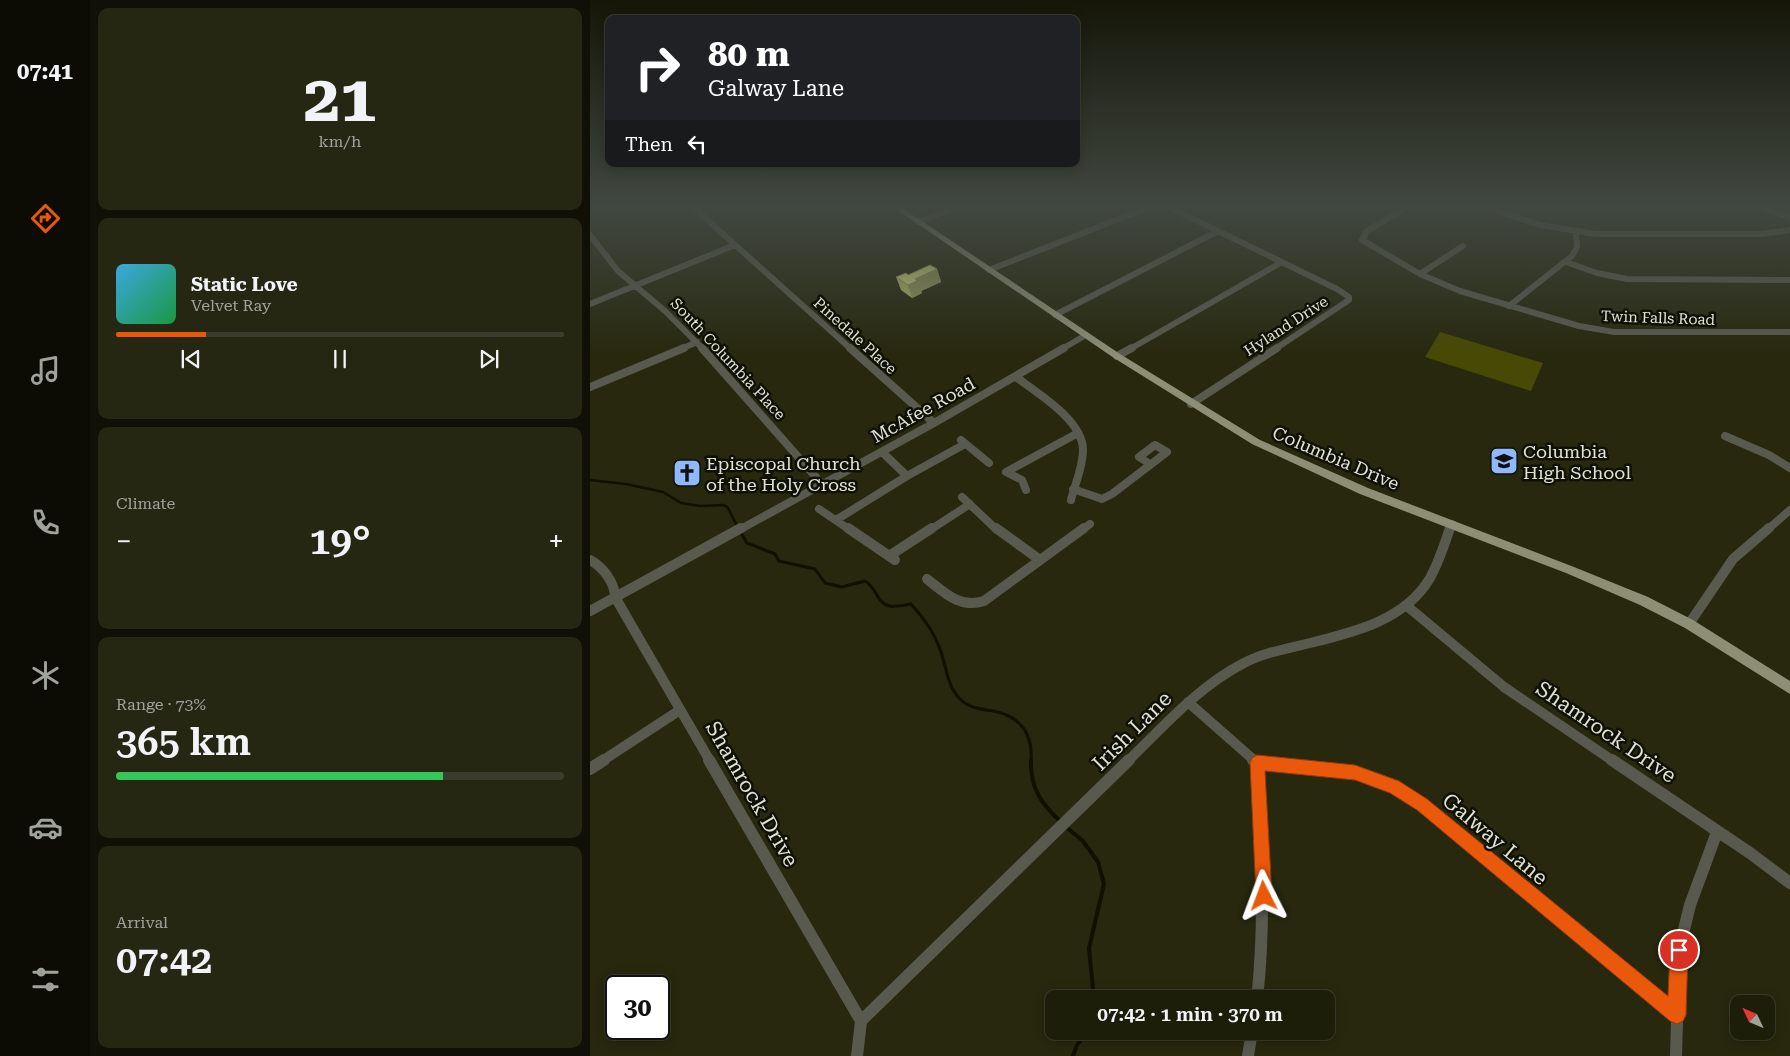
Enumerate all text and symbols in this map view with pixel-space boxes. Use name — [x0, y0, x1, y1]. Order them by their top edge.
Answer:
text: 80 m — [708, 34, 790, 75]
icon: right — [625, 35, 690, 100]
text: 07:41 — [17, 59, 73, 84]
text: 21 — [304, 61, 376, 137]
text: Galway Lane — [708, 76, 844, 101]
icon: left — [683, 130, 711, 158]
text: km/h — [319, 132, 361, 151]
text: Then — [625, 133, 673, 156]
icon: directions — [28, 201, 63, 236]
text: Static Love — [191, 273, 298, 296]
street label: Hyland Drive — [1241, 292, 1331, 360]
street label: South Columbia Place — [667, 294, 789, 424]
street label: Pinedale Place — [810, 294, 900, 378]
text: Velvet Ray — [191, 296, 271, 315]
street label: Twin Falls Road — [1601, 307, 1716, 329]
icon: previous — [177, 345, 205, 373]
icon: pause — [326, 345, 354, 373]
icon: next — [475, 345, 503, 373]
icon: music — [28, 353, 63, 388]
street label: McAfee Road — [868, 373, 979, 447]
street label: Columbia Drive — [1269, 422, 1403, 494]
place label: Columbia High School — [1523, 441, 1631, 483]
school or university icon: Columbia High School — [1489, 446, 1519, 476]
place label: Episcopal Church of the Holy Cross — [706, 453, 861, 495]
church icon: Episcopal Church of the Holy Cross — [672, 458, 702, 488]
text: Climate — [116, 494, 175, 513]
icon: phone — [28, 505, 63, 540]
text: 19° — [309, 519, 371, 563]
text: − — [116, 525, 132, 558]
text: + — [548, 525, 564, 558]
icon: climate — [28, 658, 63, 693]
street label: Shamrock Drive — [1531, 676, 1681, 788]
street label: Irish Lane — [1088, 687, 1176, 775]
text: Range · 73% — [116, 695, 206, 714]
street label: Shamrock Drive — [701, 717, 803, 871]
text: 365 km — [116, 720, 251, 764]
street label: Galway Lane — [1438, 788, 1552, 890]
icon: car — [28, 810, 63, 845]
position arrow — [1237, 869, 1289, 921]
text: Arrival — [116, 913, 168, 932]
pin — [1658, 929, 1700, 971]
icon: arrive — [1665, 936, 1693, 964]
text: 07:42 — [116, 938, 212, 982]
icon: filters — [28, 962, 63, 997]
speed limit sign: 30 — [605, 975, 670, 1040]
north arrow — [1730, 995, 1775, 1040]
map controls — [1730, 995, 1775, 1040]
text: 07:42 · 1 min · 370 m — [1097, 1003, 1283, 1026]

